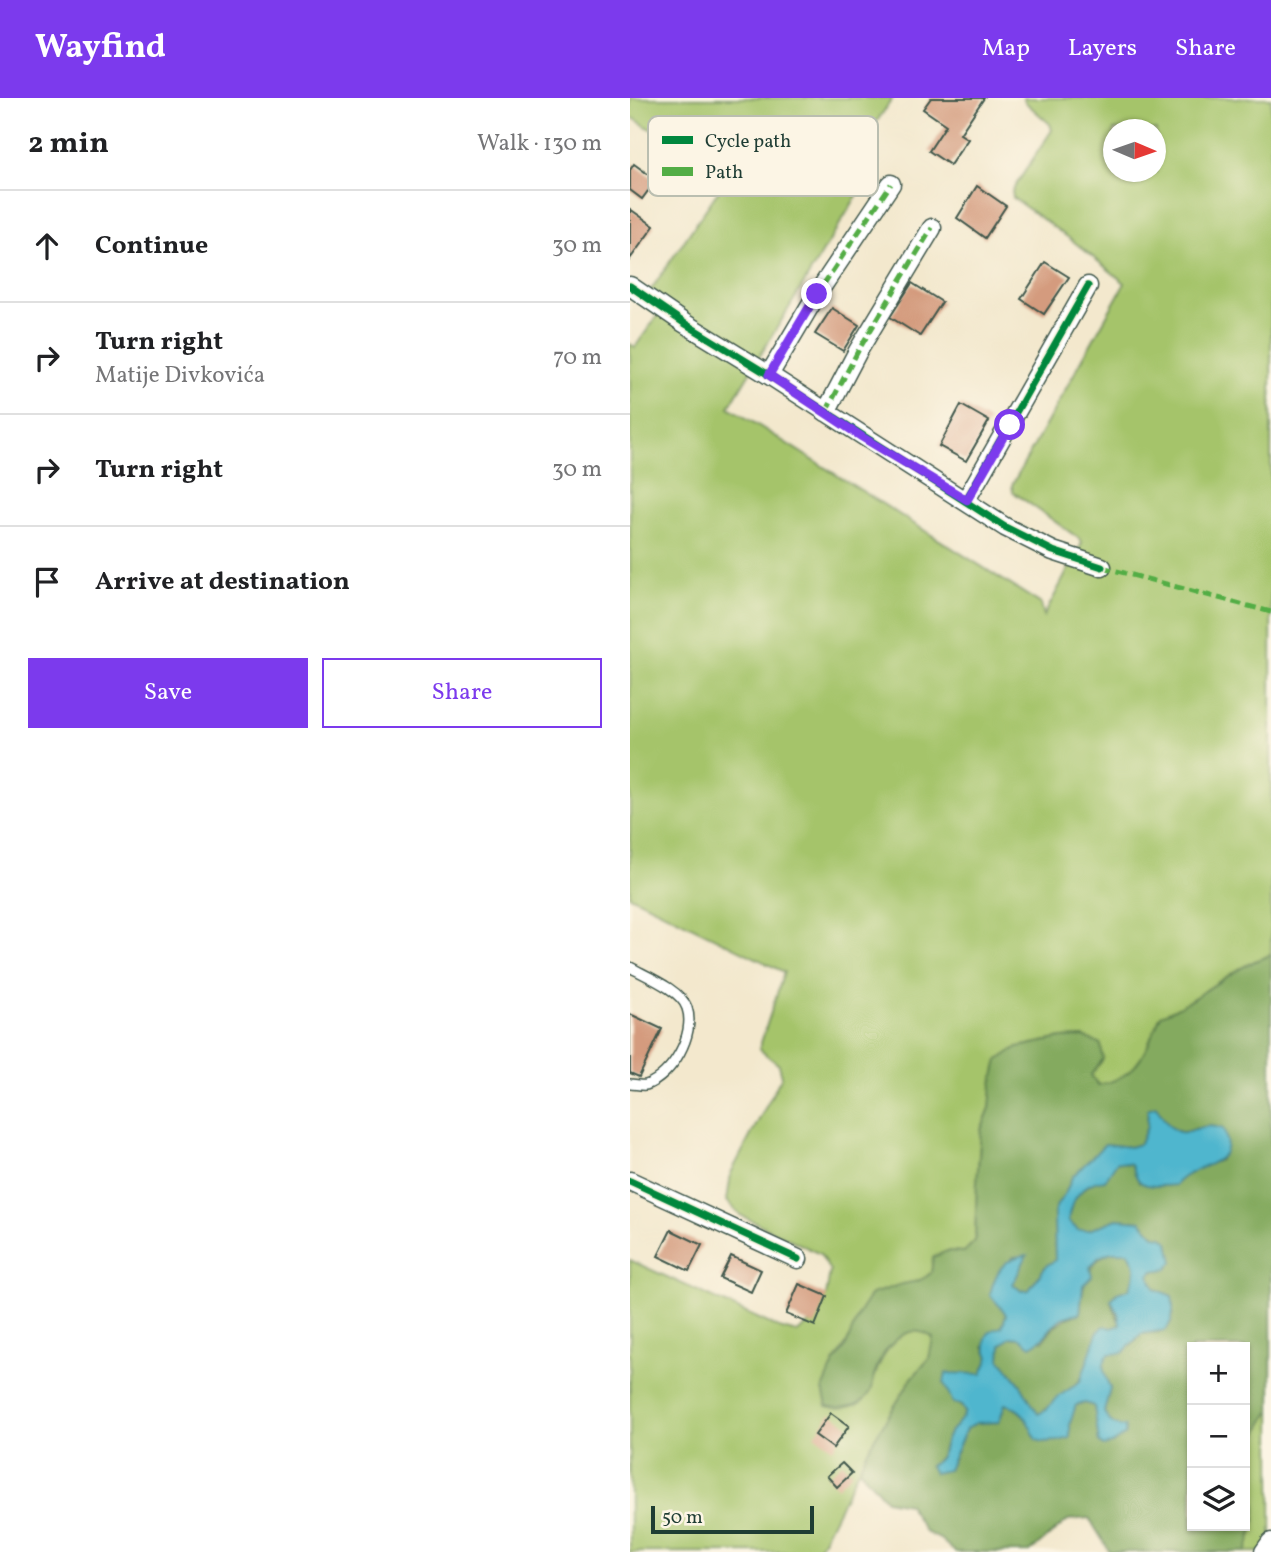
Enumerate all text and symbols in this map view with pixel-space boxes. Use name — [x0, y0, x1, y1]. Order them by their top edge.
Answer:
text: Wayfind — [35, 26, 166, 72]
text: Map — [982, 32, 1030, 66]
text: Layers — [1068, 32, 1137, 66]
text: Share — [1175, 32, 1236, 66]
legend — [648, 116, 878, 196]
north arrow — [1103, 119, 1166, 182]
text: 2 min — [28, 123, 109, 165]
text: Walk · 130 m — [477, 128, 602, 160]
text: Cycle path — [705, 129, 791, 155]
text: Path — [705, 160, 743, 186]
icon: ahead — [28, 227, 66, 265]
text: Continue — [95, 228, 208, 264]
text: 30 m — [552, 230, 602, 262]
route end — [801, 278, 832, 309]
text: Turn right — [95, 324, 223, 360]
icon: right — [28, 339, 66, 377]
text: 70 m — [553, 342, 602, 374]
text: Matije Divkovića — [95, 360, 265, 392]
route start — [994, 409, 1025, 440]
icon: right — [28, 451, 66, 489]
text: Turn right — [95, 452, 223, 488]
text: 30 m — [552, 454, 602, 486]
icon: arrive — [28, 563, 66, 601]
text: Arrive at destination — [95, 564, 350, 600]
button: Save — [28, 658, 308, 728]
button: Share — [322, 658, 602, 728]
map controls — [1187, 1342, 1250, 1531]
button: + — [1187, 1342, 1250, 1405]
button: − — [1187, 1405, 1250, 1468]
button: layers — [1187, 1468, 1250, 1531]
scale bar — [651, 1503, 814, 1535]
text: 50 m — [662, 1505, 703, 1531]

